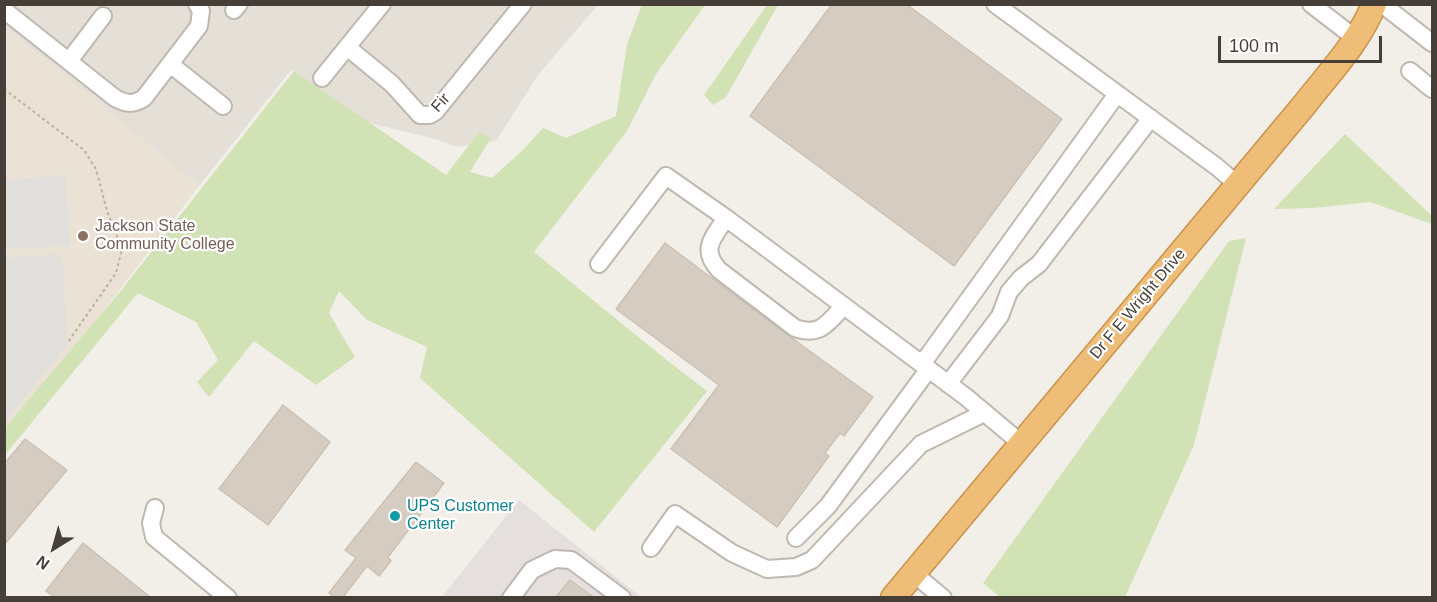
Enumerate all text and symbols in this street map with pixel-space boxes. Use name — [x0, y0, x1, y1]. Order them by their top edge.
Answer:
scale bar — [1221, 24, 1384, 62]
text: 100 m — [1229, 36, 1279, 56]
street label: Fir — [428, 90, 454, 116]
place label: Jackson State Community College — [95, 217, 235, 255]
marker: Jackson State Community College — [76, 229, 90, 243]
street label: Dr F E Wright Drive — [1086, 245, 1190, 363]
place label: UPS Customer Center — [407, 497, 514, 535]
marker: UPS Customer Center — [388, 509, 402, 523]
north arrow — [24, 518, 84, 578]
text: N — [33, 553, 53, 573]

